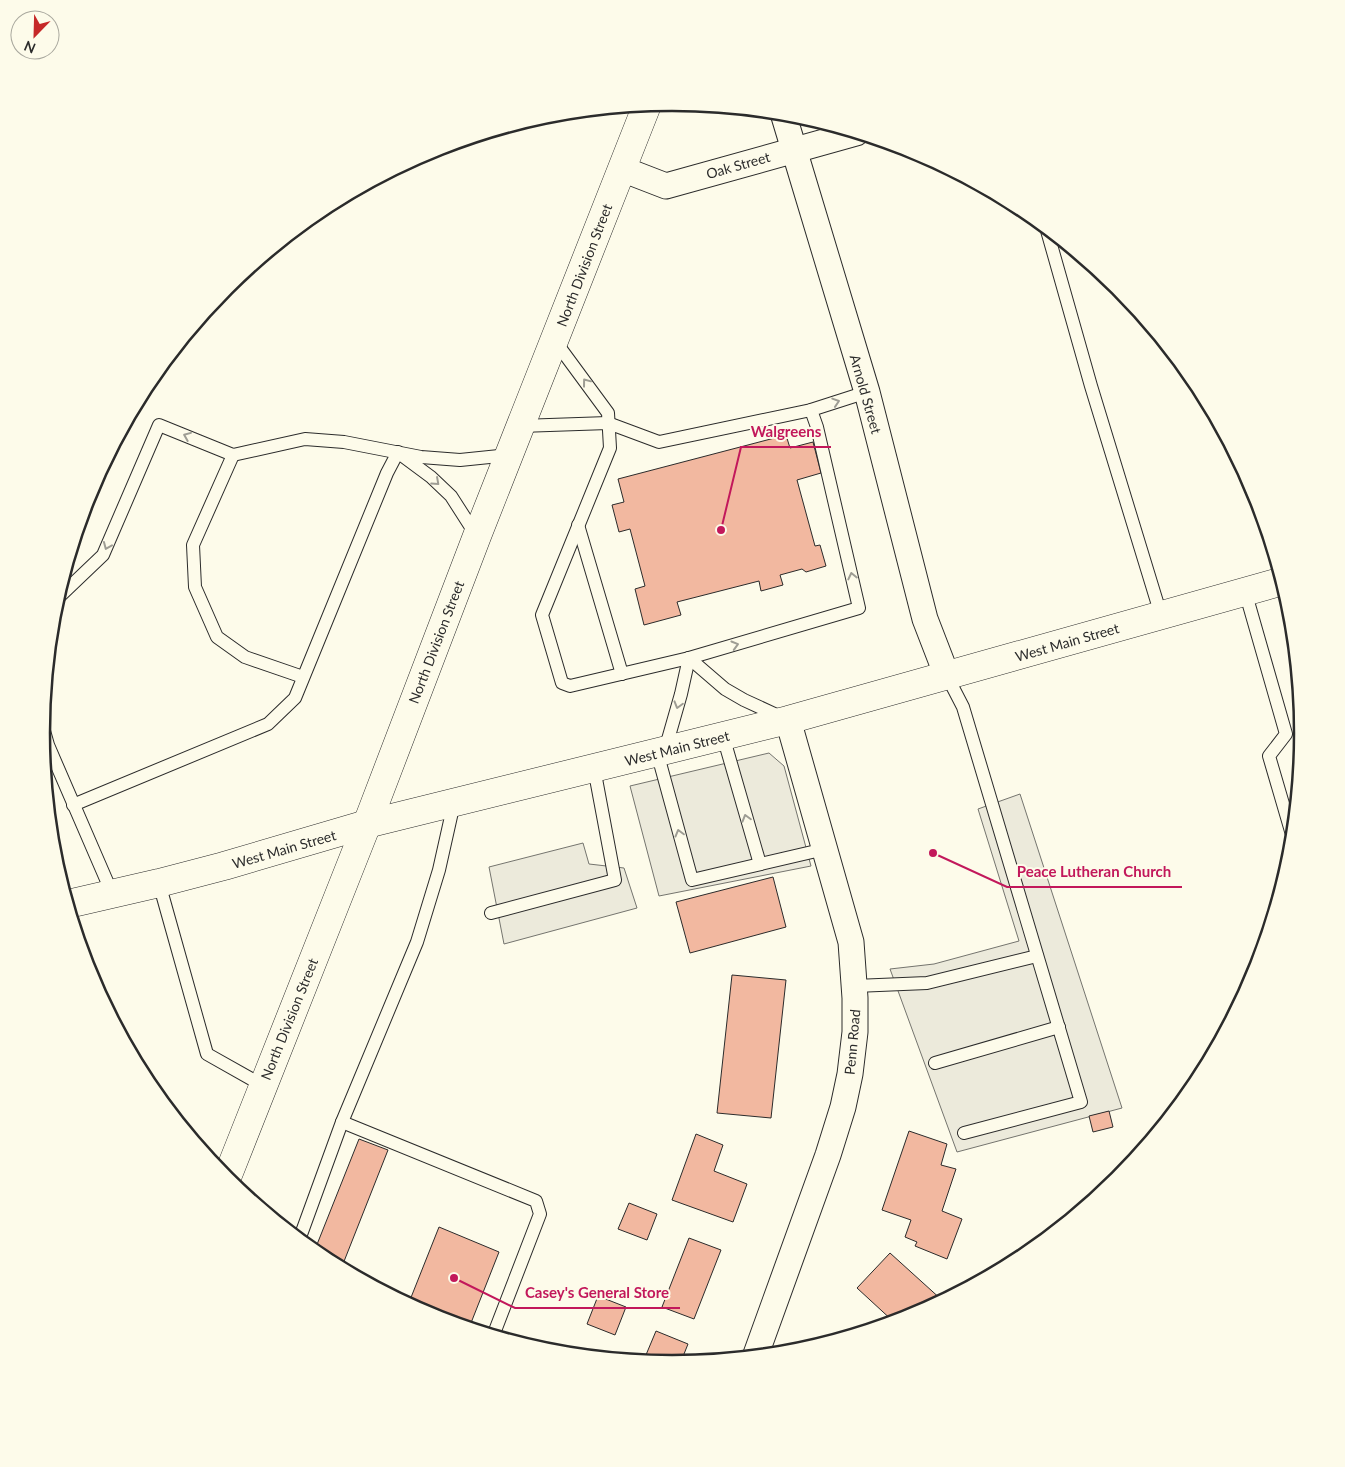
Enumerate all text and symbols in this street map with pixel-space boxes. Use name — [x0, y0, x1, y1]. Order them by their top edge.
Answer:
north arrow — [10, 10, 60, 60]
text: N — [21, 37, 38, 57]
street label: Oak Street — [704, 148, 772, 182]
street label: North Division Street — [553, 201, 615, 329]
street label: Arnold Street — [847, 352, 885, 436]
one-way arrow — [583, 379, 591, 388]
one-way arrow — [832, 398, 840, 408]
callout: Walgreens — [741, 417, 831, 447]
text: Walgreens — [751, 422, 822, 440]
one-way arrow — [183, 432, 192, 443]
one-way arrow — [431, 476, 440, 485]
one-way arrow — [103, 541, 114, 550]
one-way arrow — [847, 571, 857, 580]
street label: North Division Street — [405, 578, 467, 706]
street label: West Main Street — [1013, 619, 1121, 665]
one-way arrow — [731, 640, 739, 650]
one-way arrow — [673, 700, 683, 708]
street label: West Main Street — [623, 727, 731, 769]
one-way arrow — [742, 814, 752, 822]
street label: West Main Street — [230, 826, 338, 872]
one-way arrow — [675, 830, 685, 838]
callout: Peace Lutheran Church — [1007, 857, 1182, 887]
text: Peace Lutheran Church — [1017, 862, 1171, 880]
street label: North Division Street — [257, 956, 321, 1082]
street label: Penn Road — [841, 1009, 863, 1075]
callout: Casey's General Store — [515, 1278, 680, 1308]
text: Casey's General Store — [525, 1283, 669, 1301]

